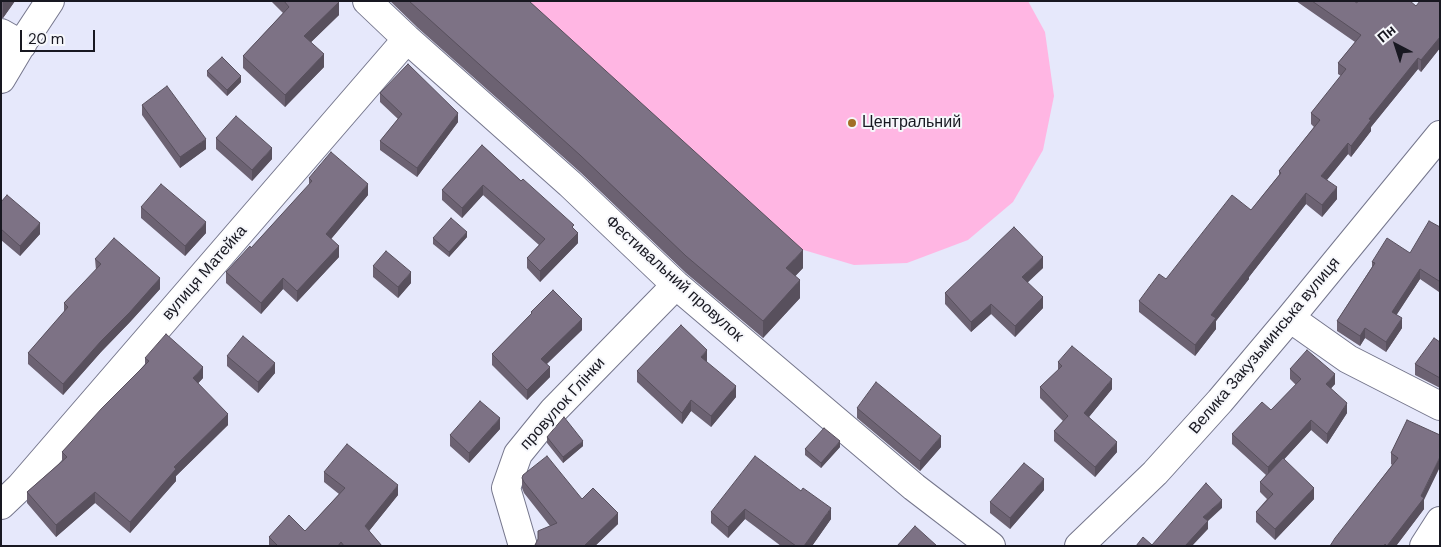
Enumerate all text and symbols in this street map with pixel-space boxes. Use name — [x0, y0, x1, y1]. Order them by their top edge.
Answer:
scale bar — [22, 20, 98, 52]
north arrow — [1371, 20, 1421, 70]
text: Пн — [1373, 21, 1399, 46]
text: 20 m — [28, 29, 64, 49]
place label: Центральний — [862, 113, 961, 133]
marker: Центральний — [846, 117, 858, 129]
street label: Фестивальний провулок — [601, 212, 747, 346]
street label: вулиця Матейка — [159, 222, 251, 324]
street label: Велика Закузьминська вулиця — [1185, 254, 1345, 438]
street label: провулок Глінки — [517, 354, 609, 454]

